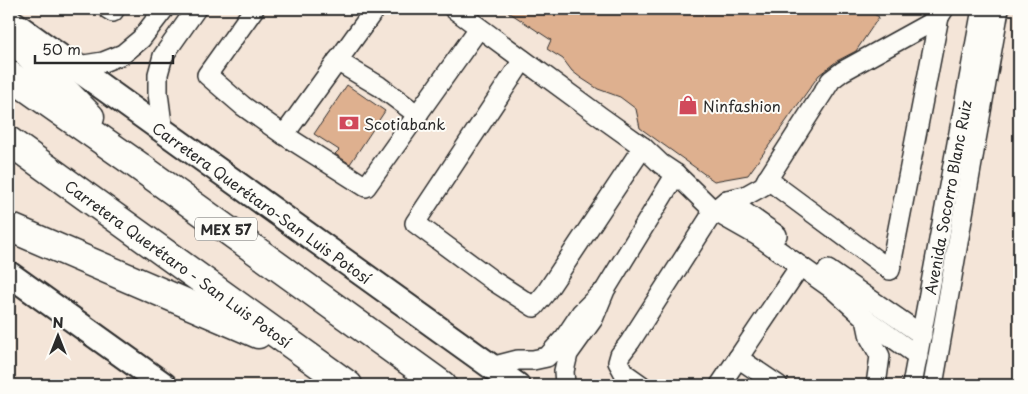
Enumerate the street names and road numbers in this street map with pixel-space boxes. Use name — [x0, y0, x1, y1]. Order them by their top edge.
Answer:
street label: Avenida Socorro Blanc Ruiz — [918, 98, 976, 296]
street label: Carretera Querétaro-San Luis Potosí — [148, 115, 377, 289]
street label: Carretera Querétaro - San Luis Potosí — [61, 174, 297, 353]
road number: MEX 57 — [195, 218, 257, 240]

